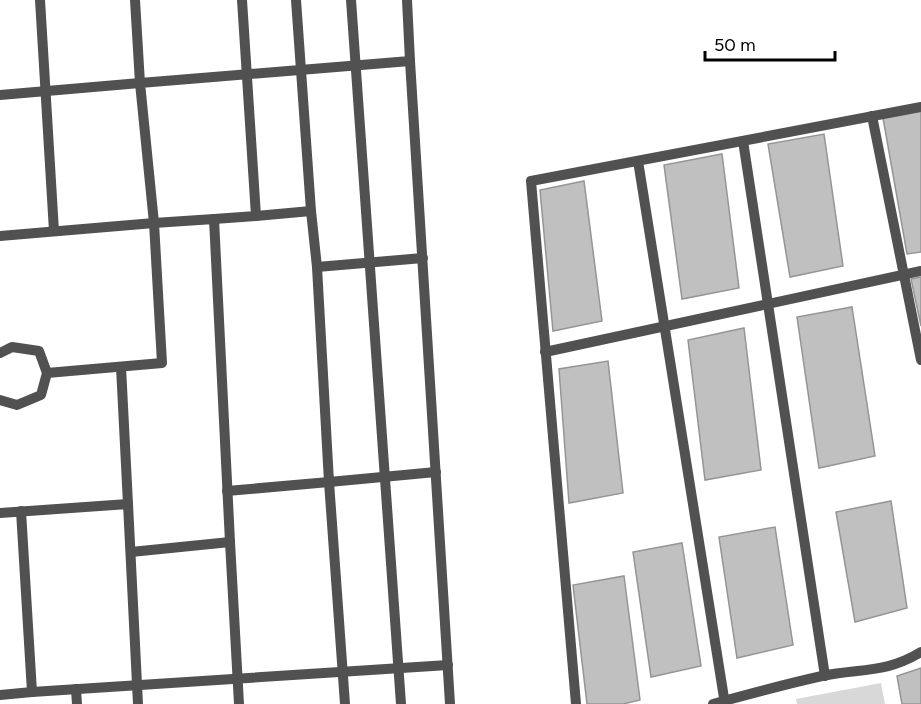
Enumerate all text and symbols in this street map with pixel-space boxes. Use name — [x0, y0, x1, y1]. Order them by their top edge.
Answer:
scale bar — [705, 24, 836, 62]
text: 50 m — [714, 34, 756, 56]

